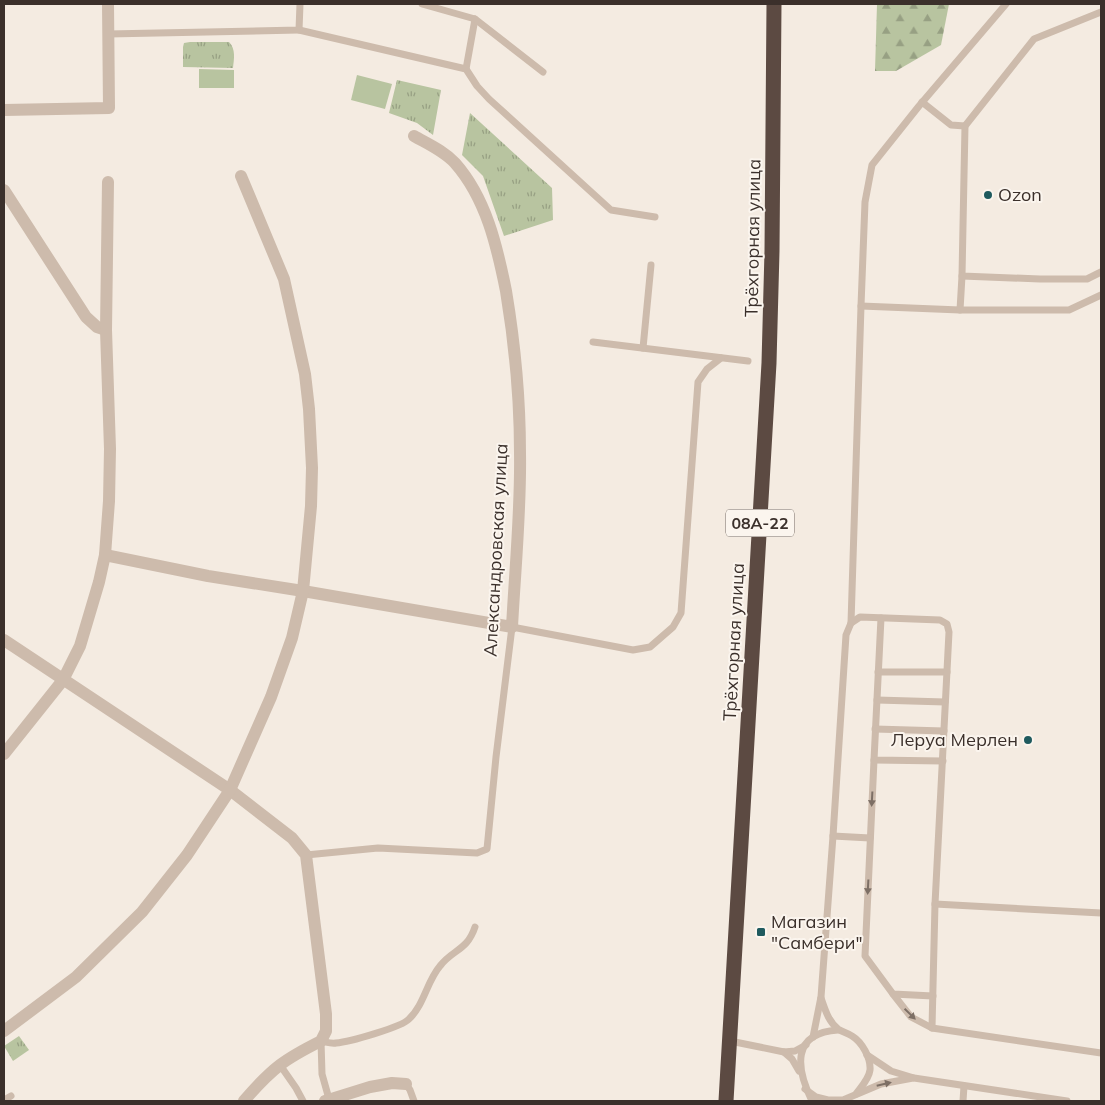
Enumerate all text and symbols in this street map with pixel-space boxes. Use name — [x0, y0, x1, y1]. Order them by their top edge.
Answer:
street label: Трёхгорная улица — [740, 159, 765, 317]
place label: Ozon — [998, 183, 1042, 206]
marker: Ozon — [982, 189, 994, 201]
street label: Александровская улица — [478, 443, 513, 657]
road number: 08А-22 — [726, 509, 794, 536]
street label: Трёхгорная улица — [718, 562, 749, 722]
place label: Леруа Мерлен — [891, 728, 1018, 751]
marker: Леруа Мерлен — [1022, 734, 1034, 746]
one-way arrow — [867, 791, 875, 807]
one-way arrow — [863, 879, 871, 895]
place label: Магазин "Самбери" — [771, 910, 862, 954]
marker: Магазин "Самбери" — [755, 926, 767, 938]
one-way arrow — [904, 1008, 916, 1020]
one-way arrow — [877, 1080, 892, 1088]

